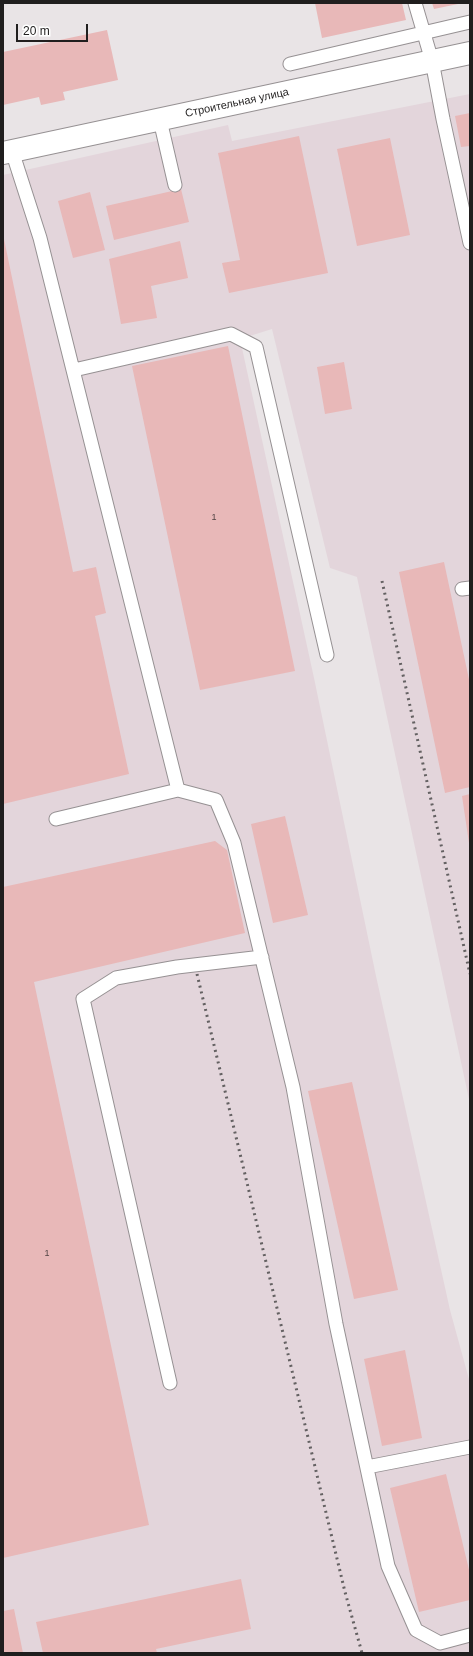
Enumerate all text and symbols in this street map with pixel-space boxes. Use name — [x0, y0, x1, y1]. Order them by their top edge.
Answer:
scale bar — [18, 16, 90, 42]
text: 20 m — [23, 24, 50, 38]
street label: Строительная улица — [184, 86, 290, 120]
house number: 1 — [211, 513, 217, 523]
house number: 1 — [44, 1249, 50, 1259]

